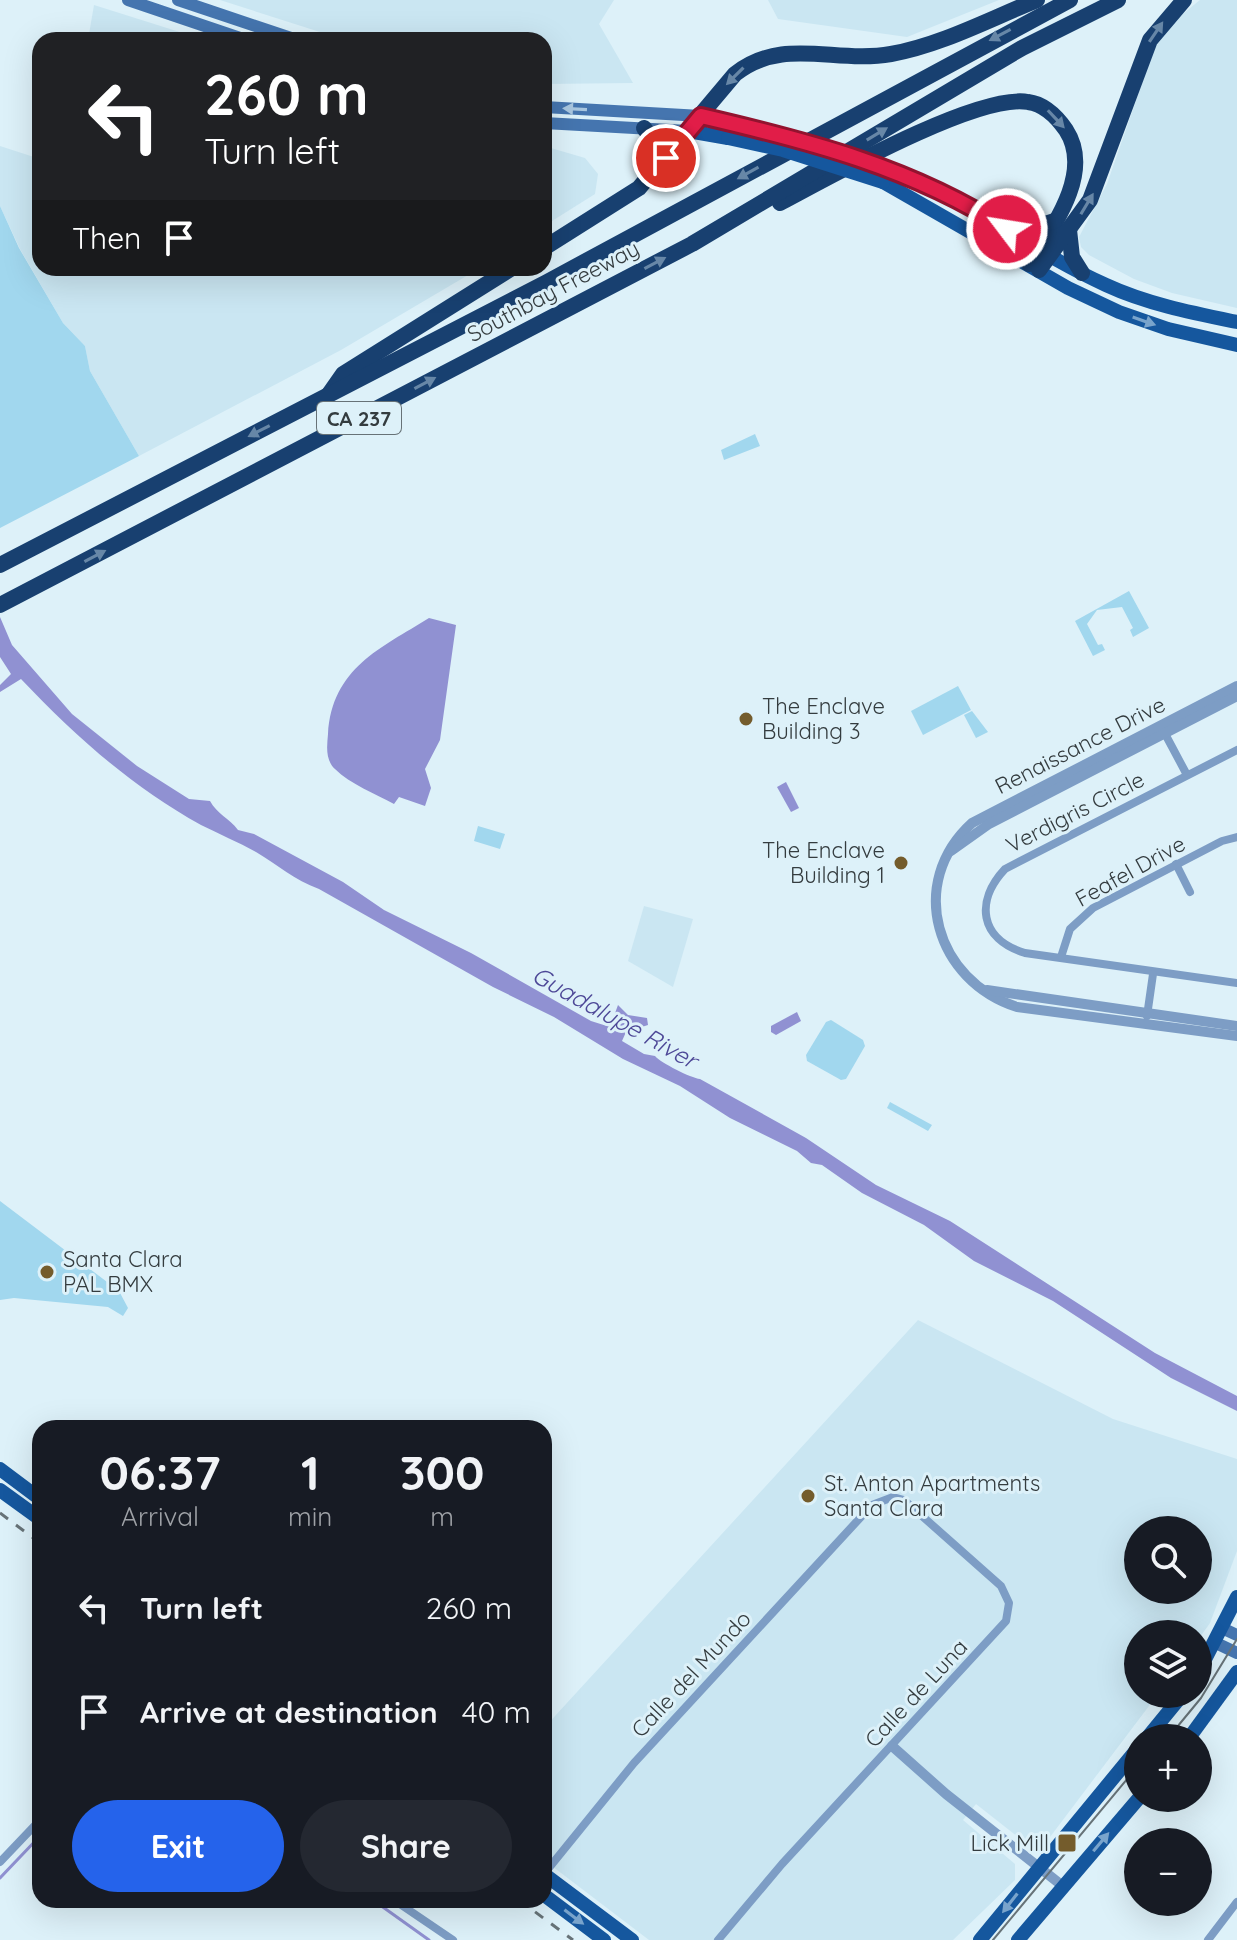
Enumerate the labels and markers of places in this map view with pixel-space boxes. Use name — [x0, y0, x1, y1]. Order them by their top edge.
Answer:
pin — [632, 124, 700, 192]
place label: The Enclave Building 3 — [762, 692, 885, 745]
marker: The Enclave Building 3 — [737, 710, 755, 728]
place label: The Enclave Building 1 — [762, 836, 885, 889]
marker: The Enclave Building 1 — [892, 854, 910, 872]
place label: Santa Clara PAL BMX — [63, 1245, 183, 1298]
marker: Santa Clara PAL BMX — [38, 1263, 56, 1281]
place label: St. Anton Apartments Santa Clara — [824, 1469, 1040, 1522]
marker: St. Anton Apartments Santa Clara — [799, 1487, 817, 1505]
place label: Lick Mill — [970, 1829, 1049, 1857]
marker: Lick Mill — [1056, 1832, 1078, 1854]

